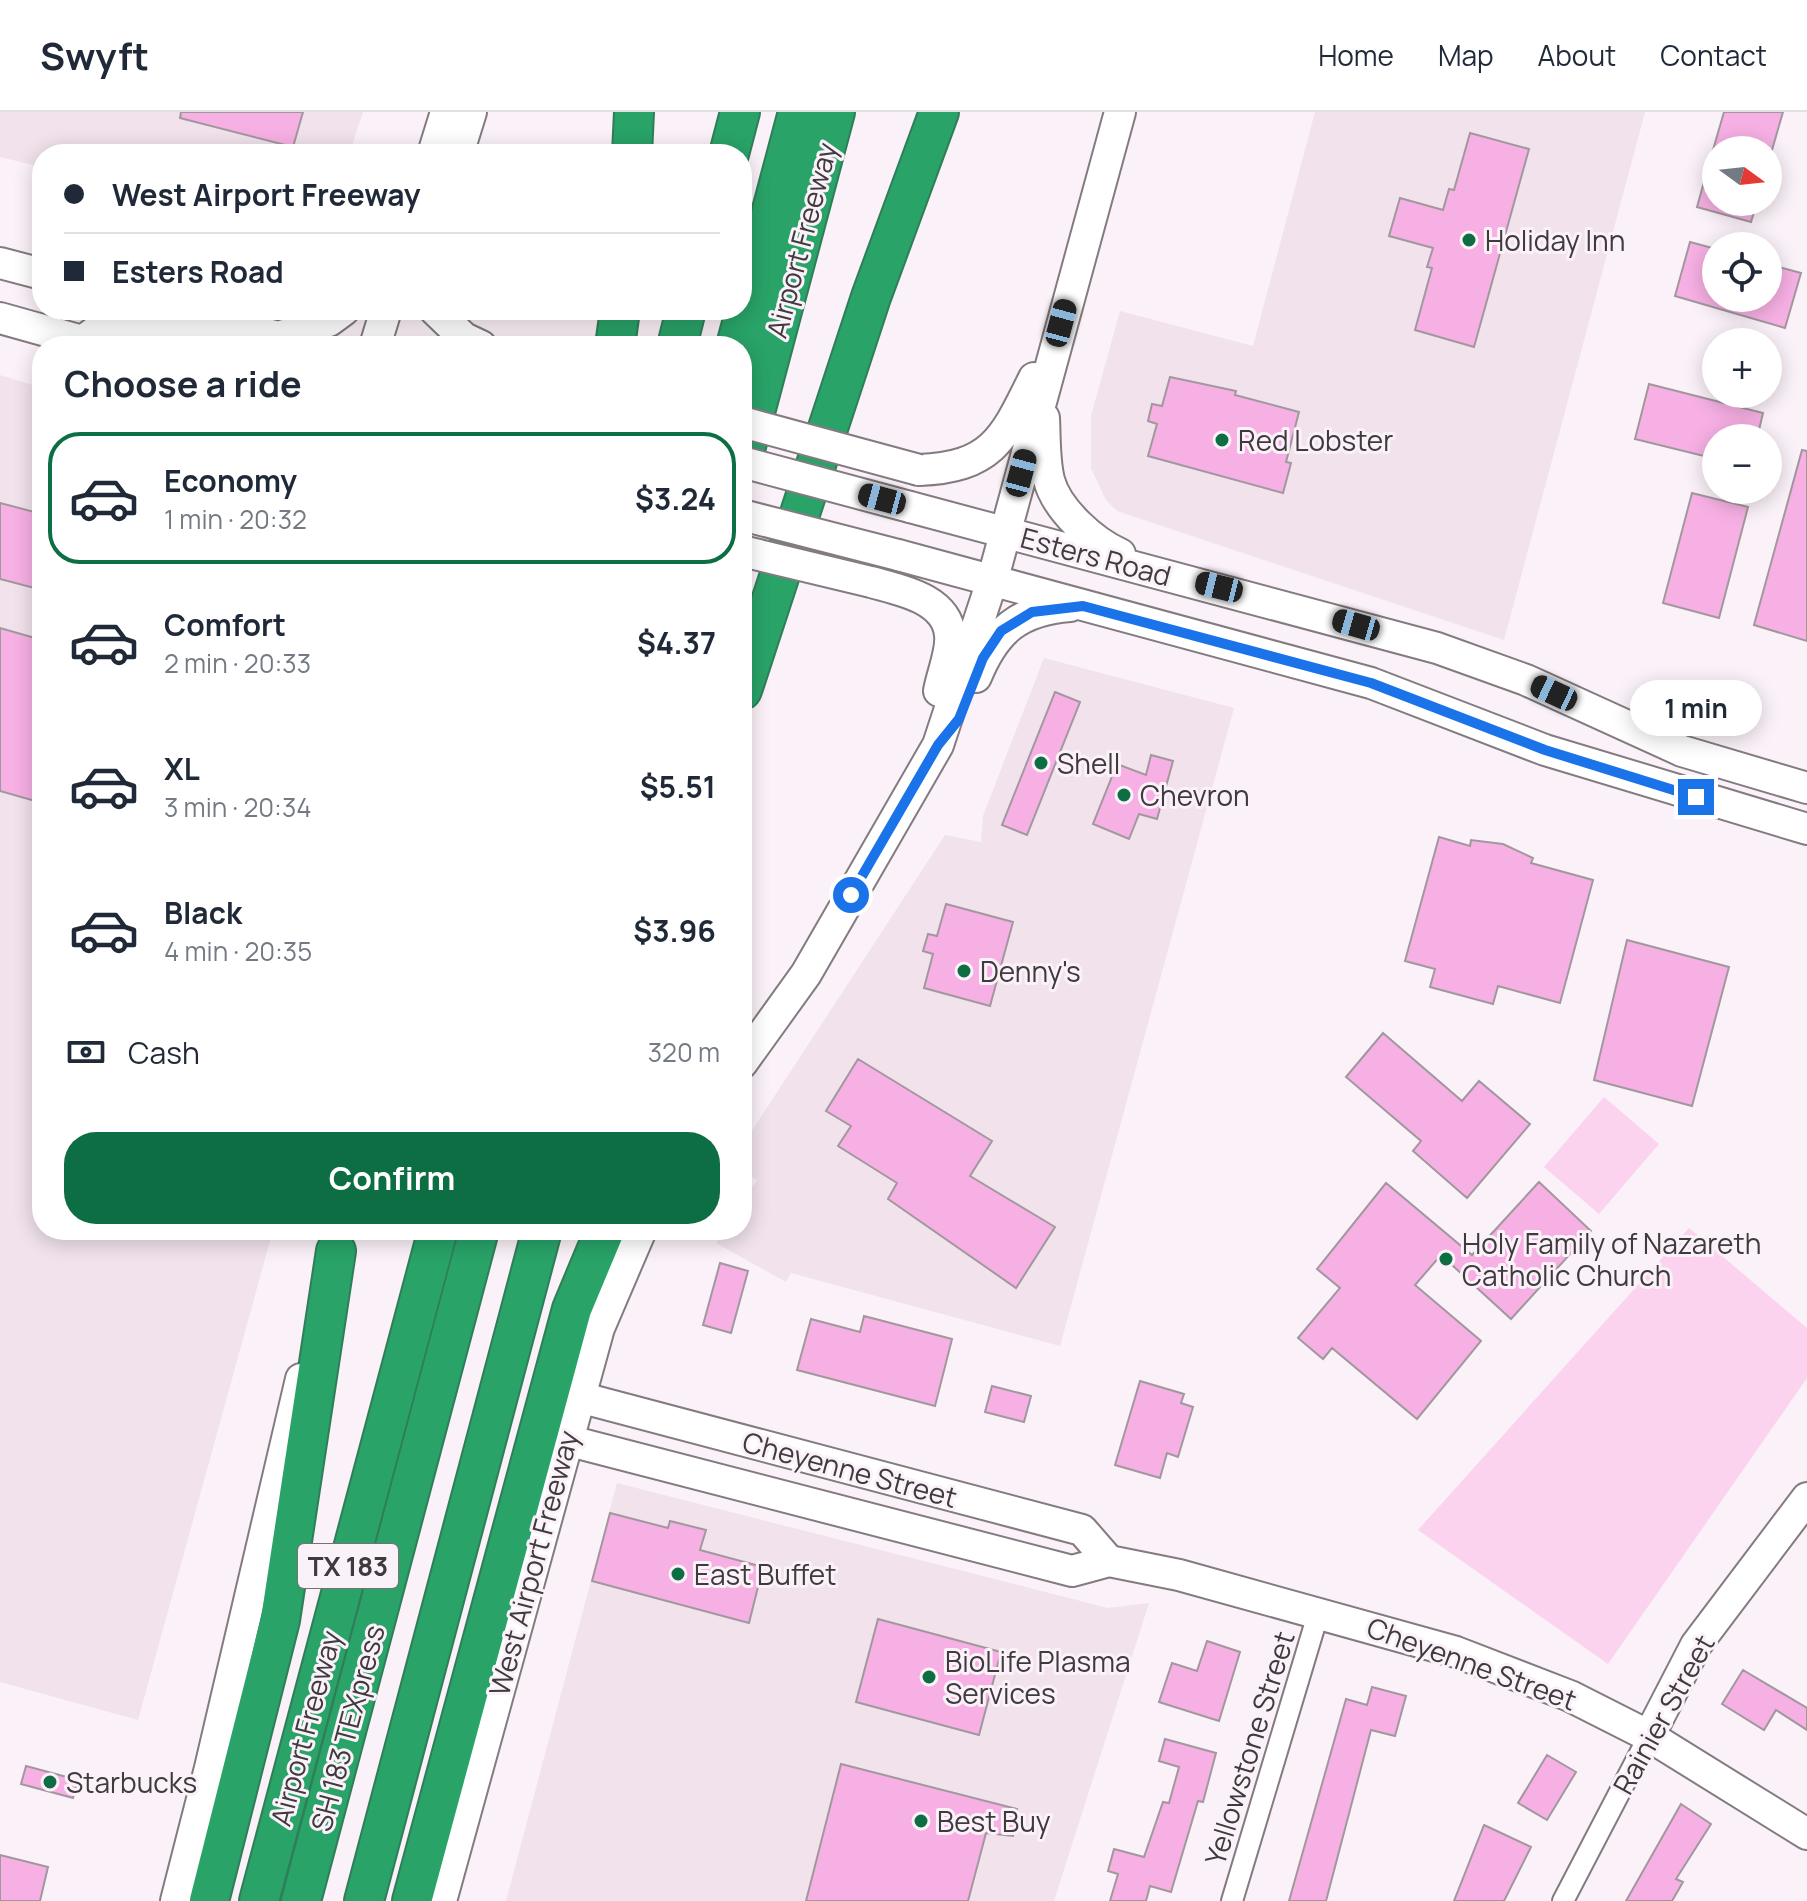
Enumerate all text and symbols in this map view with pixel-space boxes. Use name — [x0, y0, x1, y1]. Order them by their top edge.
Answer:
text: Swyft — [40, 29, 149, 81]
text: Home — [1318, 36, 1394, 74]
text: Map — [1438, 36, 1494, 74]
text: About — [1538, 36, 1616, 74]
text: Contact — [1660, 36, 1767, 74]
north arrow — [1702, 136, 1782, 216]
map controls — [1702, 136, 1782, 504]
street label: Airport Freeway — [757, 138, 845, 342]
text: West Airport Freeway — [112, 174, 420, 215]
place label: Holiday Inn — [1485, 221, 1625, 259]
marker: Holiday Inn — [1460, 231, 1478, 249]
button: locate — [1702, 232, 1782, 312]
text: Esters Road — [112, 251, 284, 292]
car — [1043, 297, 1079, 349]
button: + — [1702, 328, 1782, 408]
text: Choose a ride — [64, 359, 302, 408]
place label: Red Lobster — [1238, 421, 1393, 459]
button: − — [1702, 424, 1782, 504]
marker: Red Lobster — [1213, 431, 1231, 449]
car — [1003, 447, 1039, 499]
text: Economy — [164, 460, 297, 501]
icon: car — [68, 462, 140, 534]
text: $3.24 — [635, 478, 716, 519]
car — [856, 481, 908, 517]
text: 1 min · 20:32 — [164, 501, 307, 537]
street label: Esters Road — [1017, 518, 1175, 594]
car — [1193, 570, 1245, 604]
text: Comfort — [164, 604, 286, 645]
icon: car — [68, 606, 140, 678]
car — [1330, 607, 1382, 643]
text: $4.37 — [637, 622, 716, 663]
text: 2 min · 20:33 — [164, 645, 311, 681]
car — [1527, 672, 1581, 714]
callout: 1 min — [1630, 681, 1762, 737]
text: 1 min — [1664, 690, 1728, 726]
place label: Shell — [1057, 744, 1120, 782]
text: XL — [164, 748, 200, 789]
icon: car — [68, 750, 140, 822]
marker: Shell — [1032, 754, 1050, 772]
text: $5.51 — [640, 766, 716, 807]
place label: Chevron — [1140, 776, 1250, 814]
route end — [1678, 779, 1714, 815]
marker: Chevron — [1115, 786, 1133, 804]
text: 3 min · 20:34 — [164, 789, 312, 825]
route start — [833, 877, 869, 913]
text: Black — [164, 892, 242, 933]
icon: car — [68, 894, 140, 966]
text: $3.96 — [633, 910, 716, 951]
text: 4 min · 20:35 — [164, 933, 312, 969]
place label: Denny's — [980, 952, 1081, 990]
marker: Denny's — [955, 962, 973, 980]
icon: cash — [64, 1030, 108, 1074]
text: Cash — [128, 1032, 200, 1073]
text: 320 m — [648, 1034, 720, 1070]
button: Confirm — [64, 1132, 720, 1224]
place label: Holy Family of Nazareth Catholic Church — [1462, 1224, 1761, 1294]
marker: Holy Family of Nazareth Catholic Church — [1437, 1250, 1455, 1268]
street label: Cheyenne Street — [739, 1422, 961, 1516]
street label: West Airport Freeway — [479, 1426, 587, 1700]
road number: TX 183 — [298, 1544, 398, 1588]
place label: East Buffet — [694, 1555, 836, 1593]
marker: East Buffet — [669, 1565, 687, 1583]
street label: Cheyenne Street — [1362, 1607, 1582, 1719]
street label: SH 183 TEXpress — [301, 1621, 393, 1835]
street label: Airport Freeway — [261, 1626, 349, 1830]
street label: Yellowstone Street — [1195, 1627, 1303, 1869]
street label: Rainier Street — [1603, 1627, 1723, 1801]
place label: BioLife Plasma Services — [945, 1642, 1130, 1712]
marker: BioLife Plasma Services — [920, 1668, 938, 1686]
place label: Starbucks — [66, 1763, 197, 1801]
marker: Starbucks — [41, 1773, 59, 1791]
place label: Best Buy — [937, 1802, 1051, 1840]
marker: Best Buy — [912, 1812, 930, 1830]

